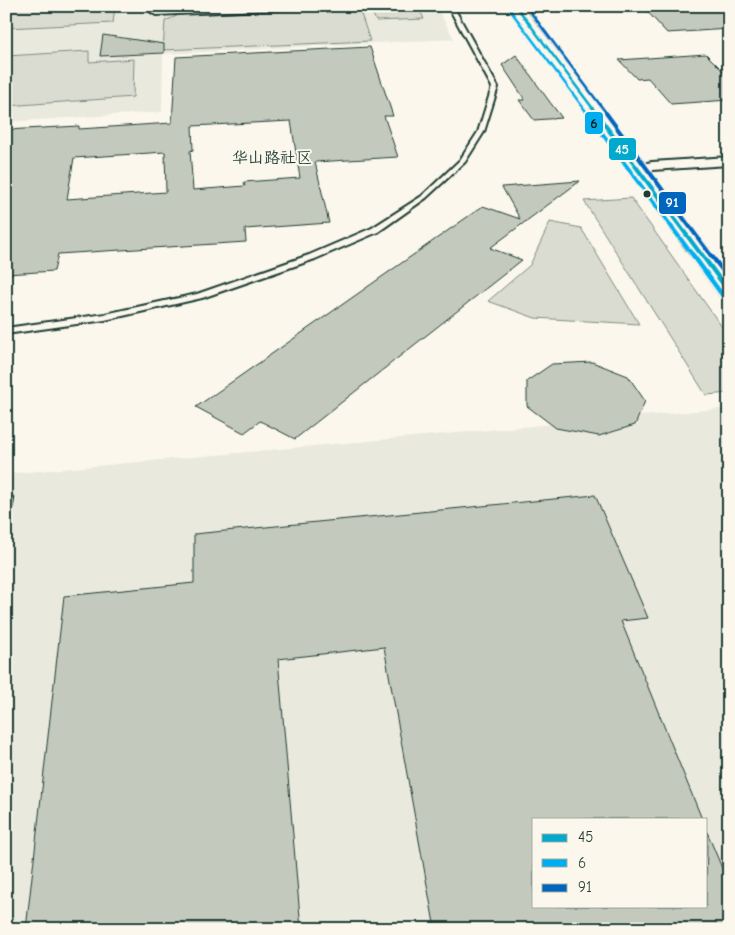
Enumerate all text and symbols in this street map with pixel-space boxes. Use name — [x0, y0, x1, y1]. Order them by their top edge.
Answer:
line badge: 6 — [584, 111, 604, 135]
text: 6 — [590, 115, 598, 132]
line badge: 45 — [608, 137, 637, 161]
text: 45 — [615, 141, 629, 158]
district label: 华山路社区 — [232, 149, 312, 167]
unlabelled marker — [642, 189, 652, 199]
line badge: 91 — [658, 191, 687, 215]
text: 91 — [666, 194, 678, 211]
legend — [532, 818, 708, 908]
text: 45 — [578, 828, 593, 846]
text: 6 — [578, 854, 586, 872]
text: 91 — [578, 878, 592, 896]

